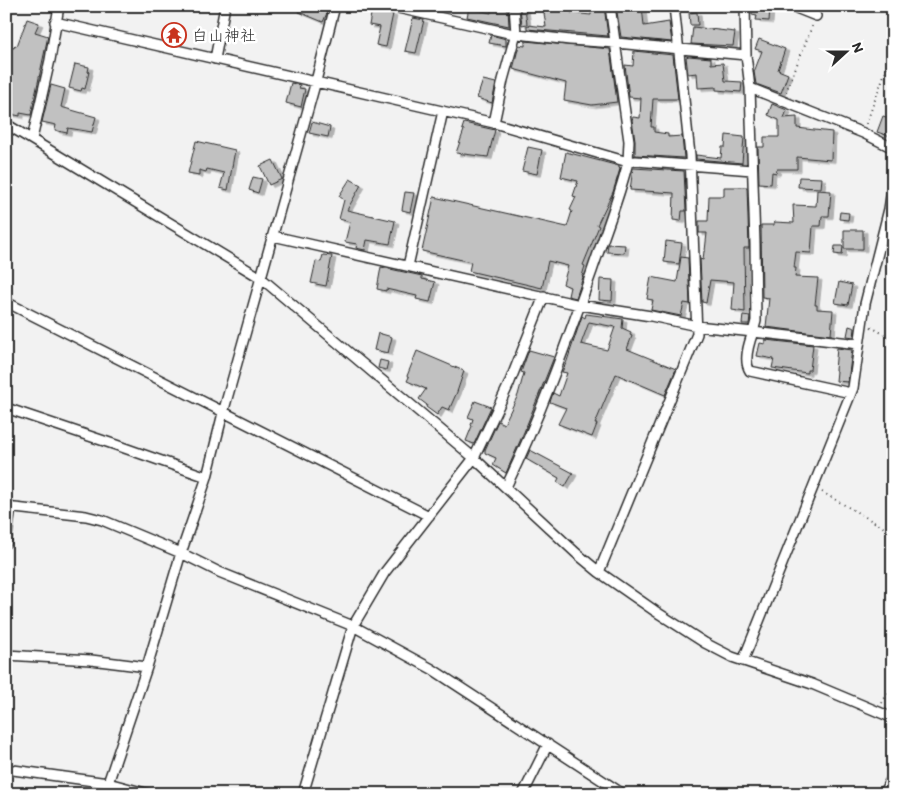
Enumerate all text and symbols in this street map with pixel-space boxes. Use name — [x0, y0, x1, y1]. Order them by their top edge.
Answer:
temple icon: 白山神社 — [161, 22, 187, 48]
place label: 白山神社 — [192, 26, 256, 45]
north arrow — [822, 28, 872, 78]
text: N — [848, 40, 867, 55]

